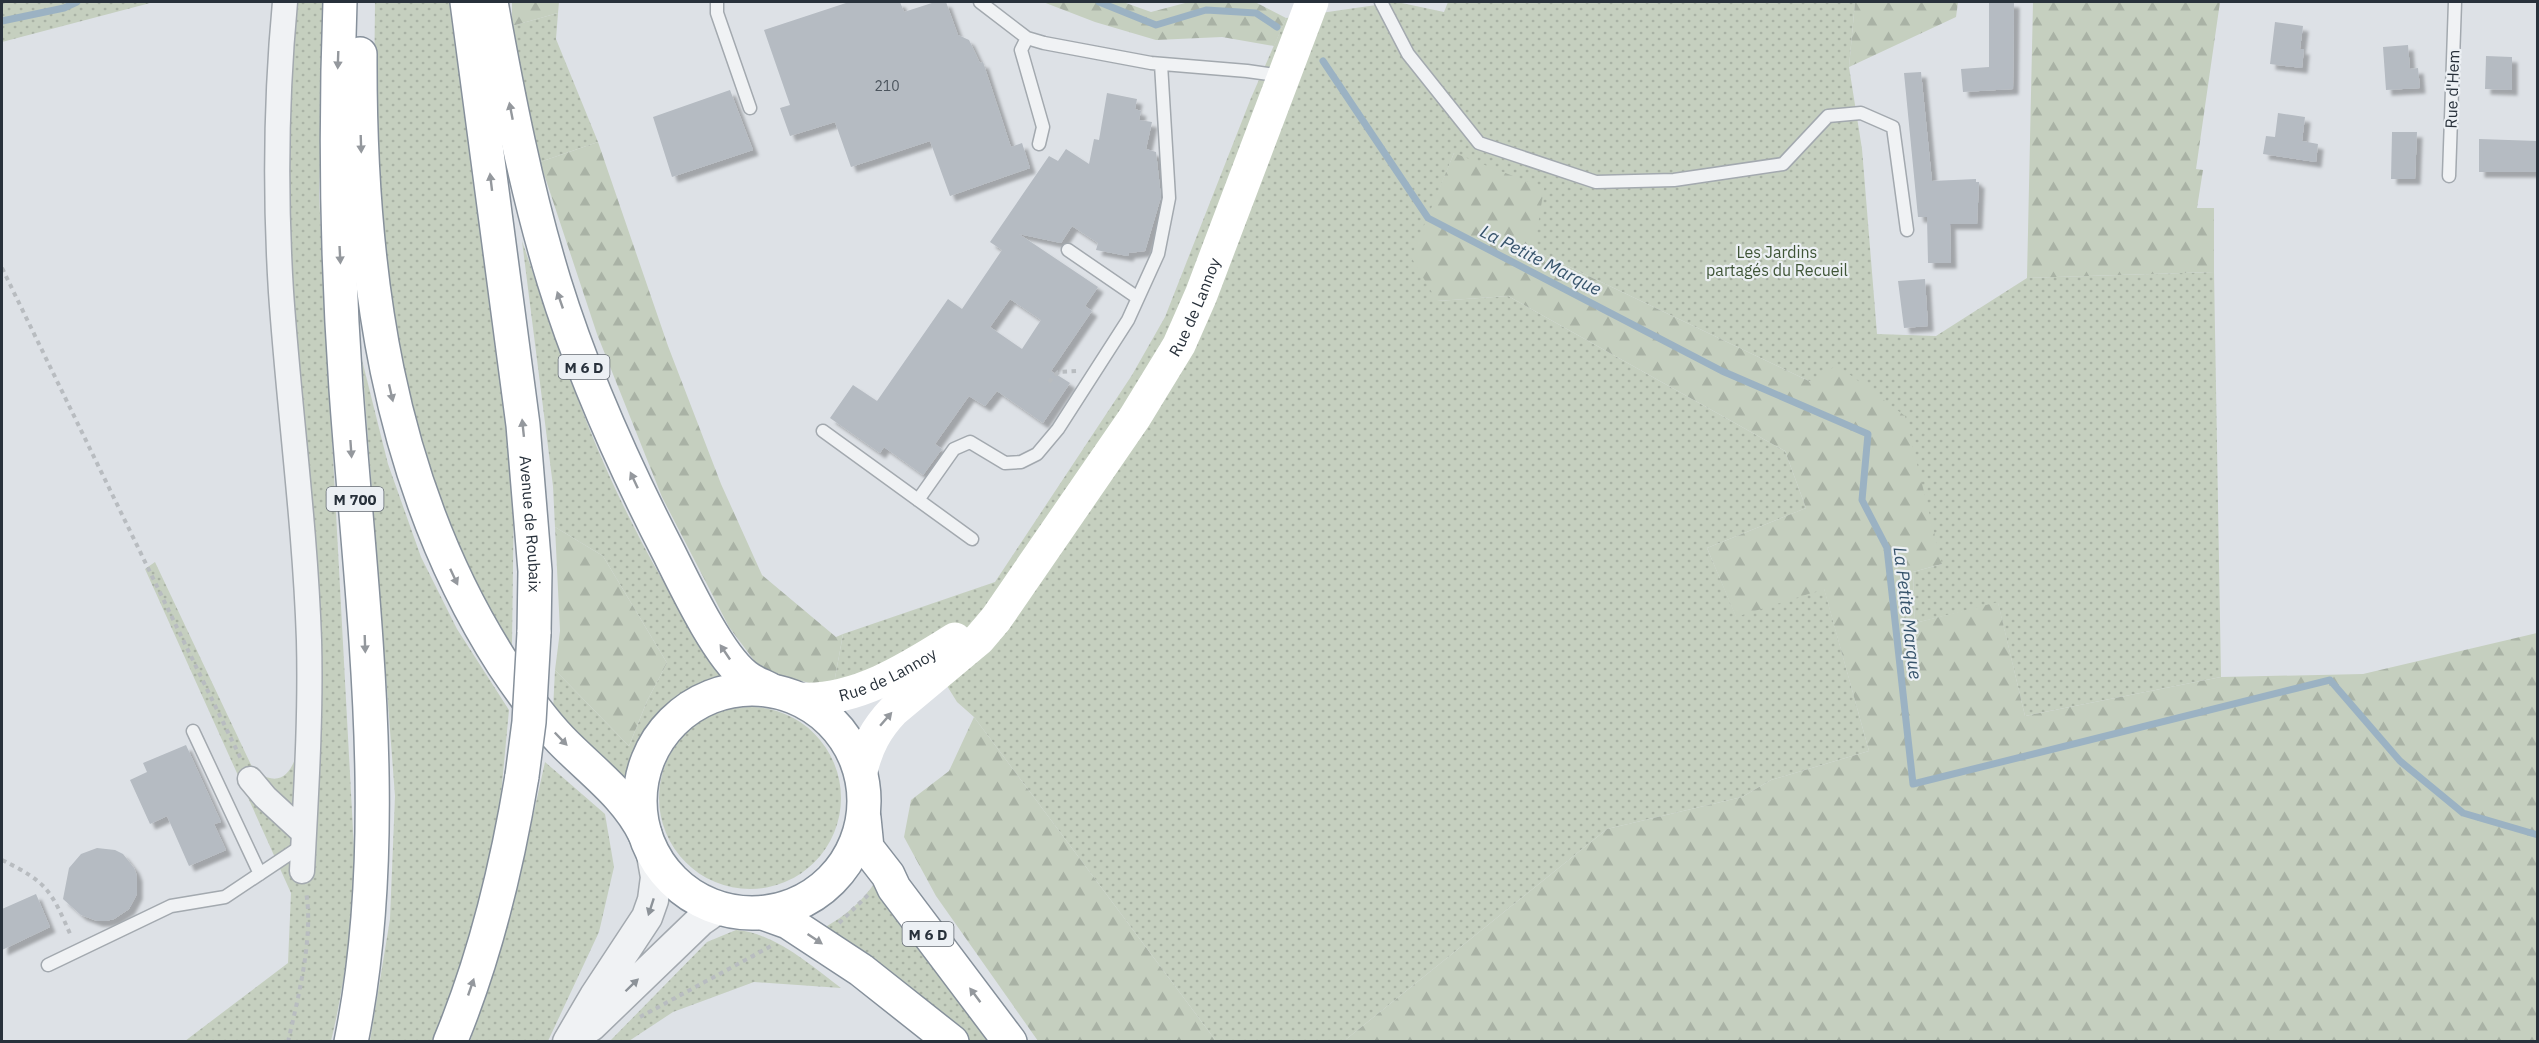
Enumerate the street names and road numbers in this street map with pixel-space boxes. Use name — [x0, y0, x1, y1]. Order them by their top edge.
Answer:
street label: Rue d'Hem — [2441, 49, 2463, 129]
street label: Rue de Lannoy — [1164, 255, 1224, 360]
road number: M 6 D — [558, 355, 610, 379]
street label: Avenue de Roubaix — [516, 455, 545, 593]
road number: M 700 — [326, 487, 384, 511]
street label: Rue de Lannoy — [837, 643, 940, 705]
road number: M 6 D — [902, 922, 954, 946]

